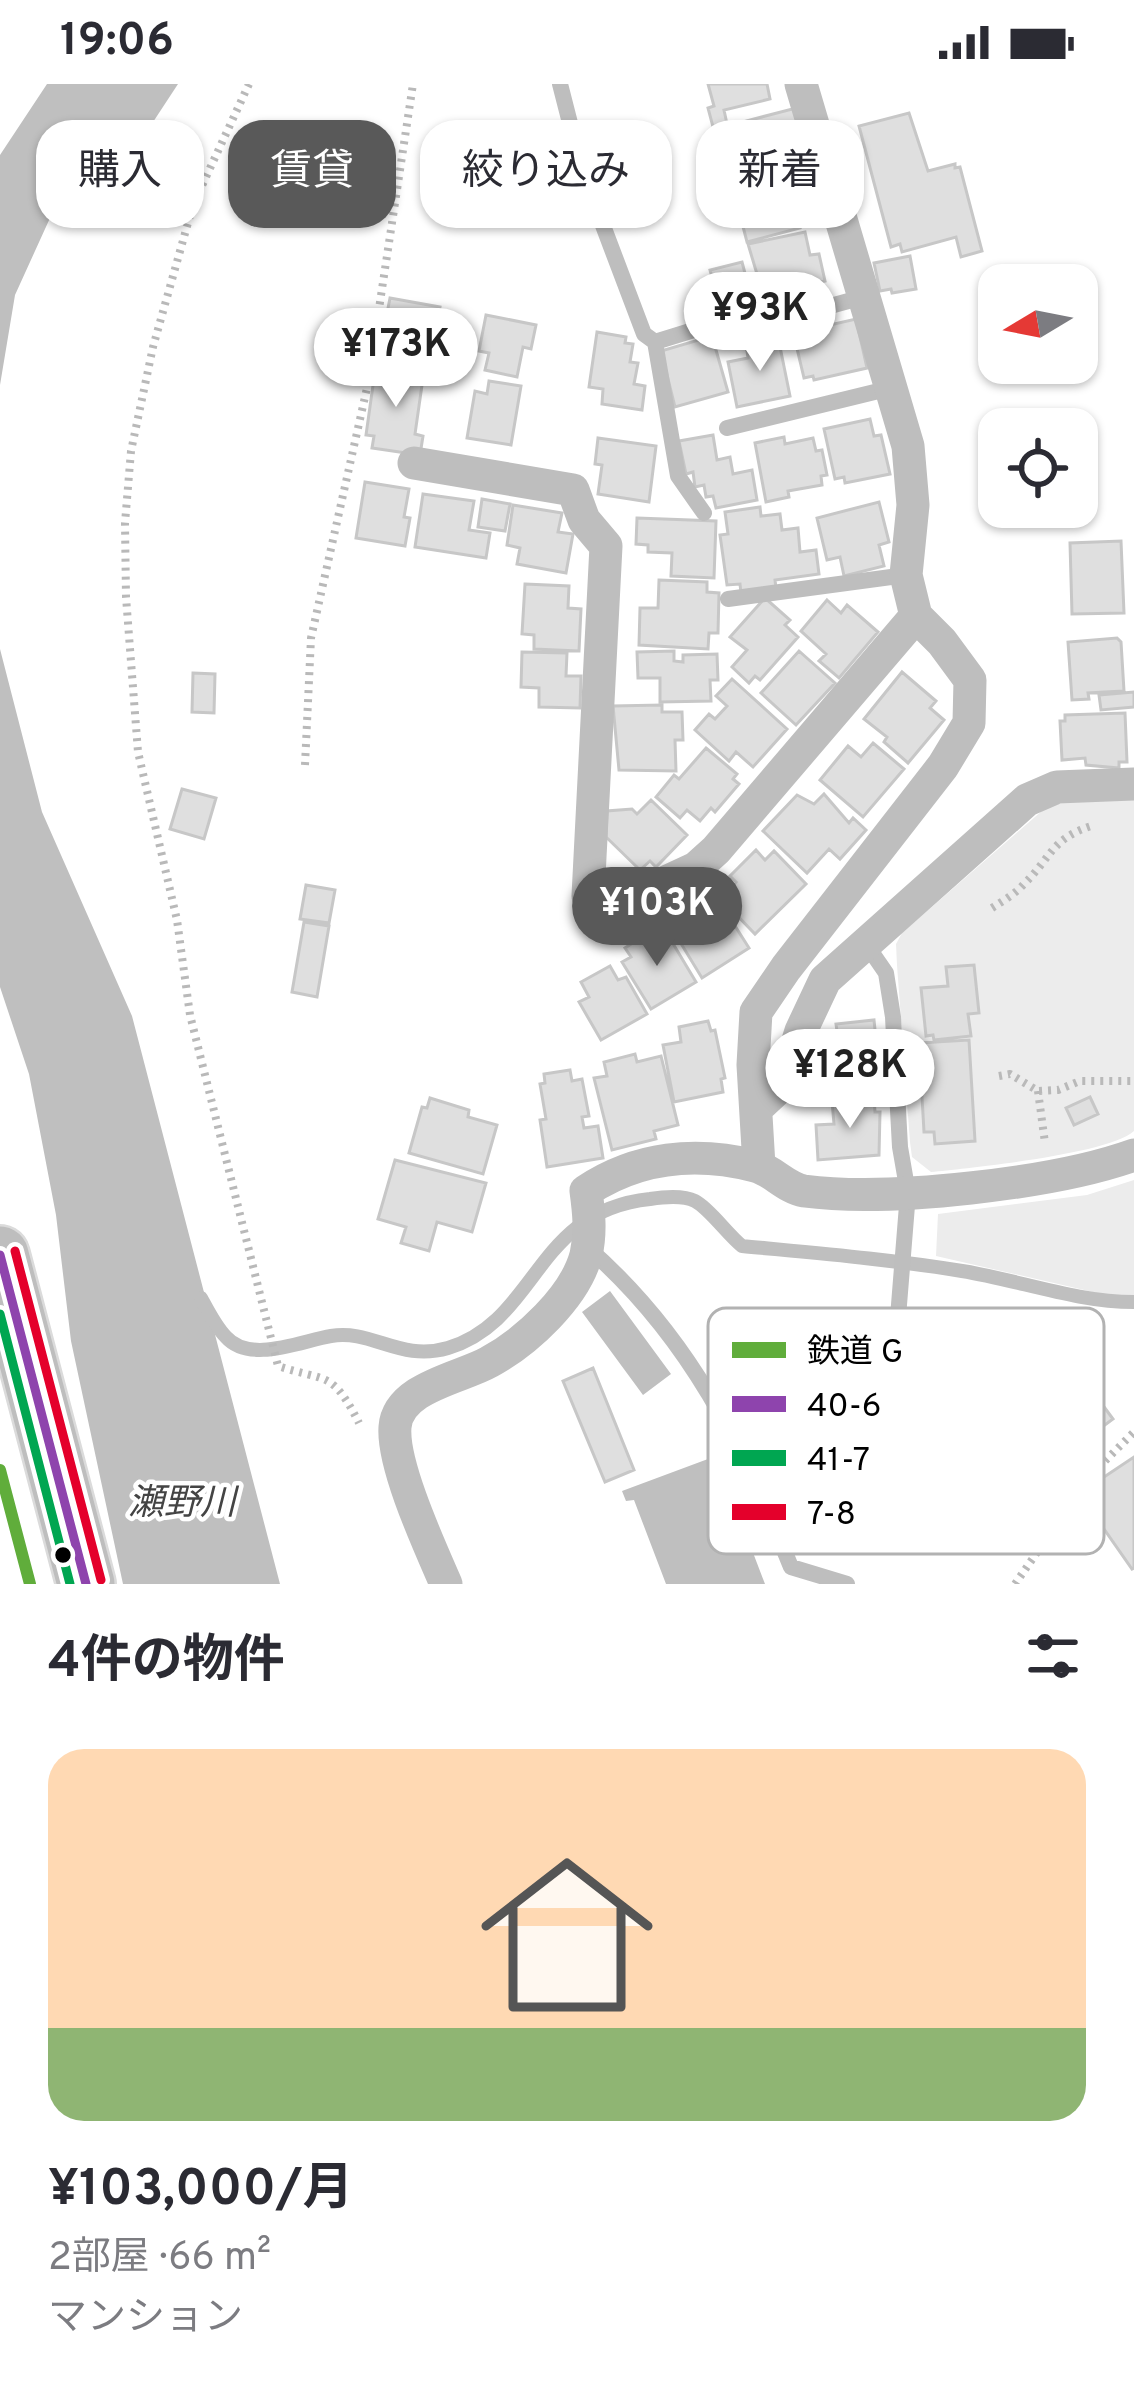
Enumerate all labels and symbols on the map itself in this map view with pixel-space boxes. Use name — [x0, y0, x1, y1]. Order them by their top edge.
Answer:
north arrow — [978, 264, 1098, 384]
pin: ¥93K — [689, 272, 831, 374]
pin: ¥173K — [312, 308, 480, 410]
pin: ¥103K — [573, 867, 741, 969]
pin: ¥128K — [766, 1029, 934, 1131]
legend — [708, 1308, 1104, 1554]
text: 鉄道 G — [807, 1333, 903, 1375]
text: 40-6 — [807, 1387, 882, 1429]
text: 41-7 — [807, 1441, 870, 1483]
water label: 瀬野川 — [128, 1482, 240, 1528]
text: 7-8 — [807, 1495, 856, 1537]
unlabelled marker — [52, 1544, 74, 1566]

